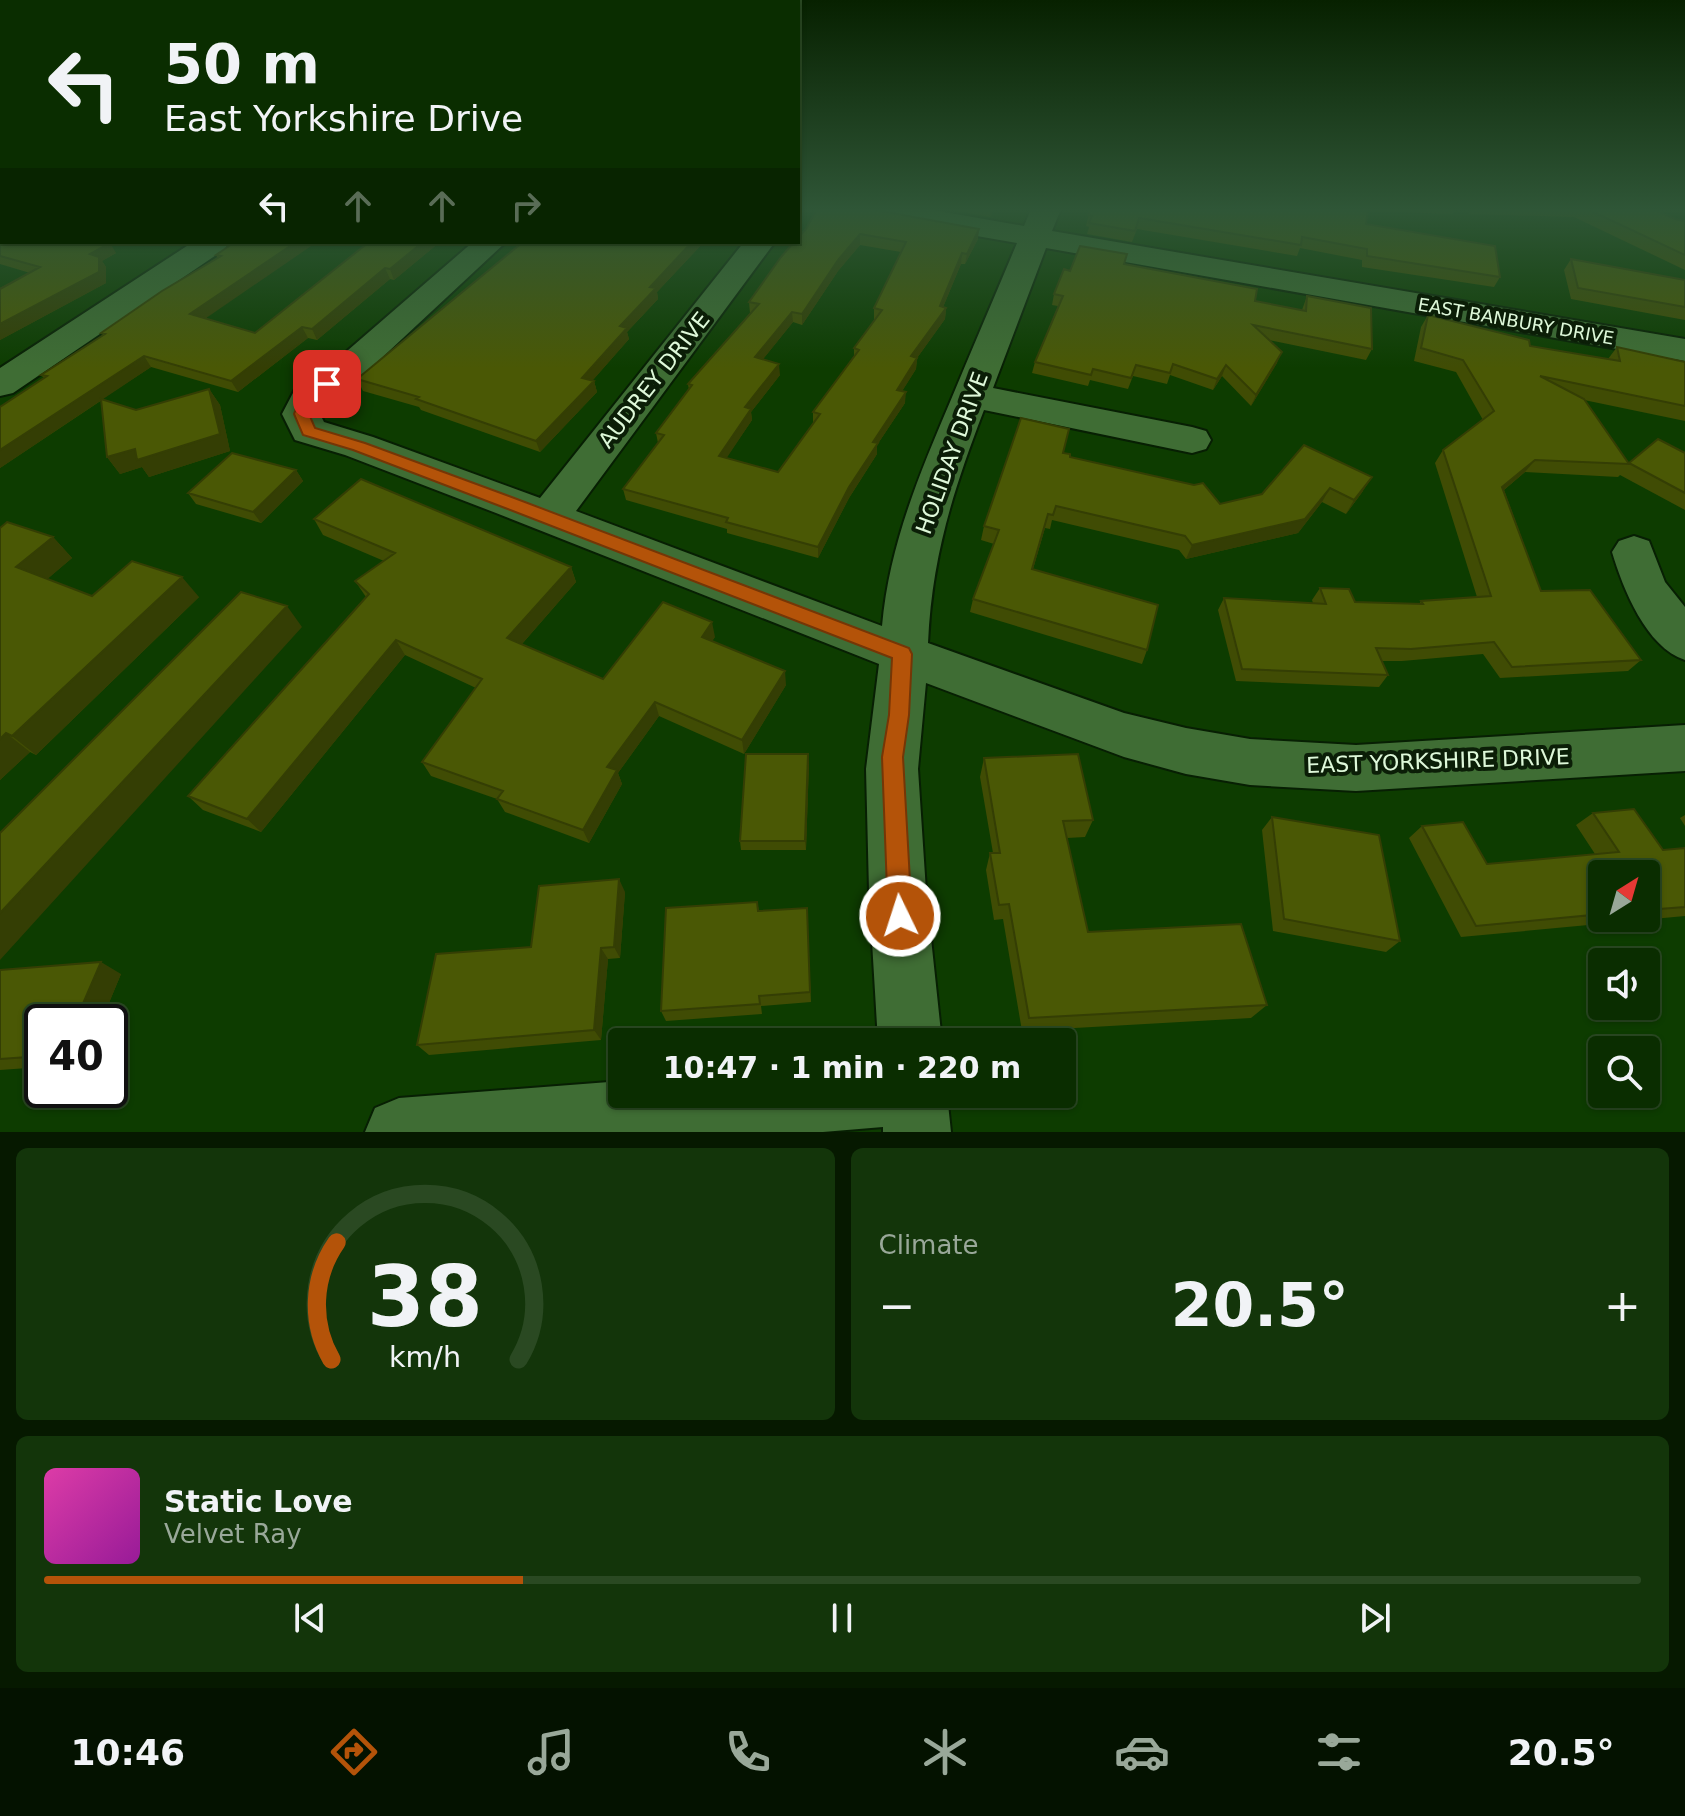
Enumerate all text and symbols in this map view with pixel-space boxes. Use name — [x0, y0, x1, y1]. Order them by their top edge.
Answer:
text: 50 m — [164, 31, 320, 96]
icon: left — [32, 32, 136, 136]
text: East Yorkshire Drive — [164, 98, 523, 139]
icon: left — [252, 184, 296, 228]
icon: ahead — [336, 184, 380, 228]
icon: ahead — [420, 184, 464, 228]
icon: right — [504, 184, 548, 228]
street label: EAST BANBURY DRIVE — [1416, 293, 1616, 349]
street label: AUDREY DRIVE — [593, 307, 715, 453]
pin — [293, 350, 361, 418]
icon: arrive — [305, 362, 349, 406]
street label: HOLIDAY DRIVE — [911, 369, 993, 537]
street label: EAST YORKSHIRE DRIVE — [1306, 744, 1570, 778]
north arrow — [1588, 860, 1660, 932]
map controls — [1588, 860, 1660, 1108]
position arrow — [858, 874, 942, 958]
button: sound — [1588, 948, 1660, 1020]
speed limit sign: 40 — [24, 1004, 128, 1108]
button: search — [1588, 1036, 1660, 1108]
text: 10:47 · 1 min · 220 m — [663, 1050, 1021, 1085]
text: Climate — [879, 1230, 979, 1260]
text: 38 — [367, 1249, 483, 1346]
text: 20.5° — [1171, 1270, 1349, 1340]
text: − — [879, 1280, 915, 1331]
text: + — [1604, 1280, 1641, 1331]
text: km/h — [389, 1340, 461, 1374]
text: Static Love — [164, 1484, 353, 1519]
text: Velvet Ray — [164, 1519, 302, 1549]
icon: previous — [288, 1596, 332, 1640]
icon: pause — [820, 1596, 864, 1640]
icon: next — [1353, 1596, 1397, 1640]
icon: directions — [326, 1724, 382, 1780]
icon: music — [523, 1724, 579, 1780]
icon: phone — [720, 1724, 776, 1780]
icon: climate — [917, 1724, 973, 1780]
icon: car — [1114, 1724, 1170, 1780]
icon: filters — [1311, 1724, 1367, 1780]
text: 10:46 — [70, 1732, 185, 1773]
text: 20.5° — [1508, 1732, 1614, 1773]

